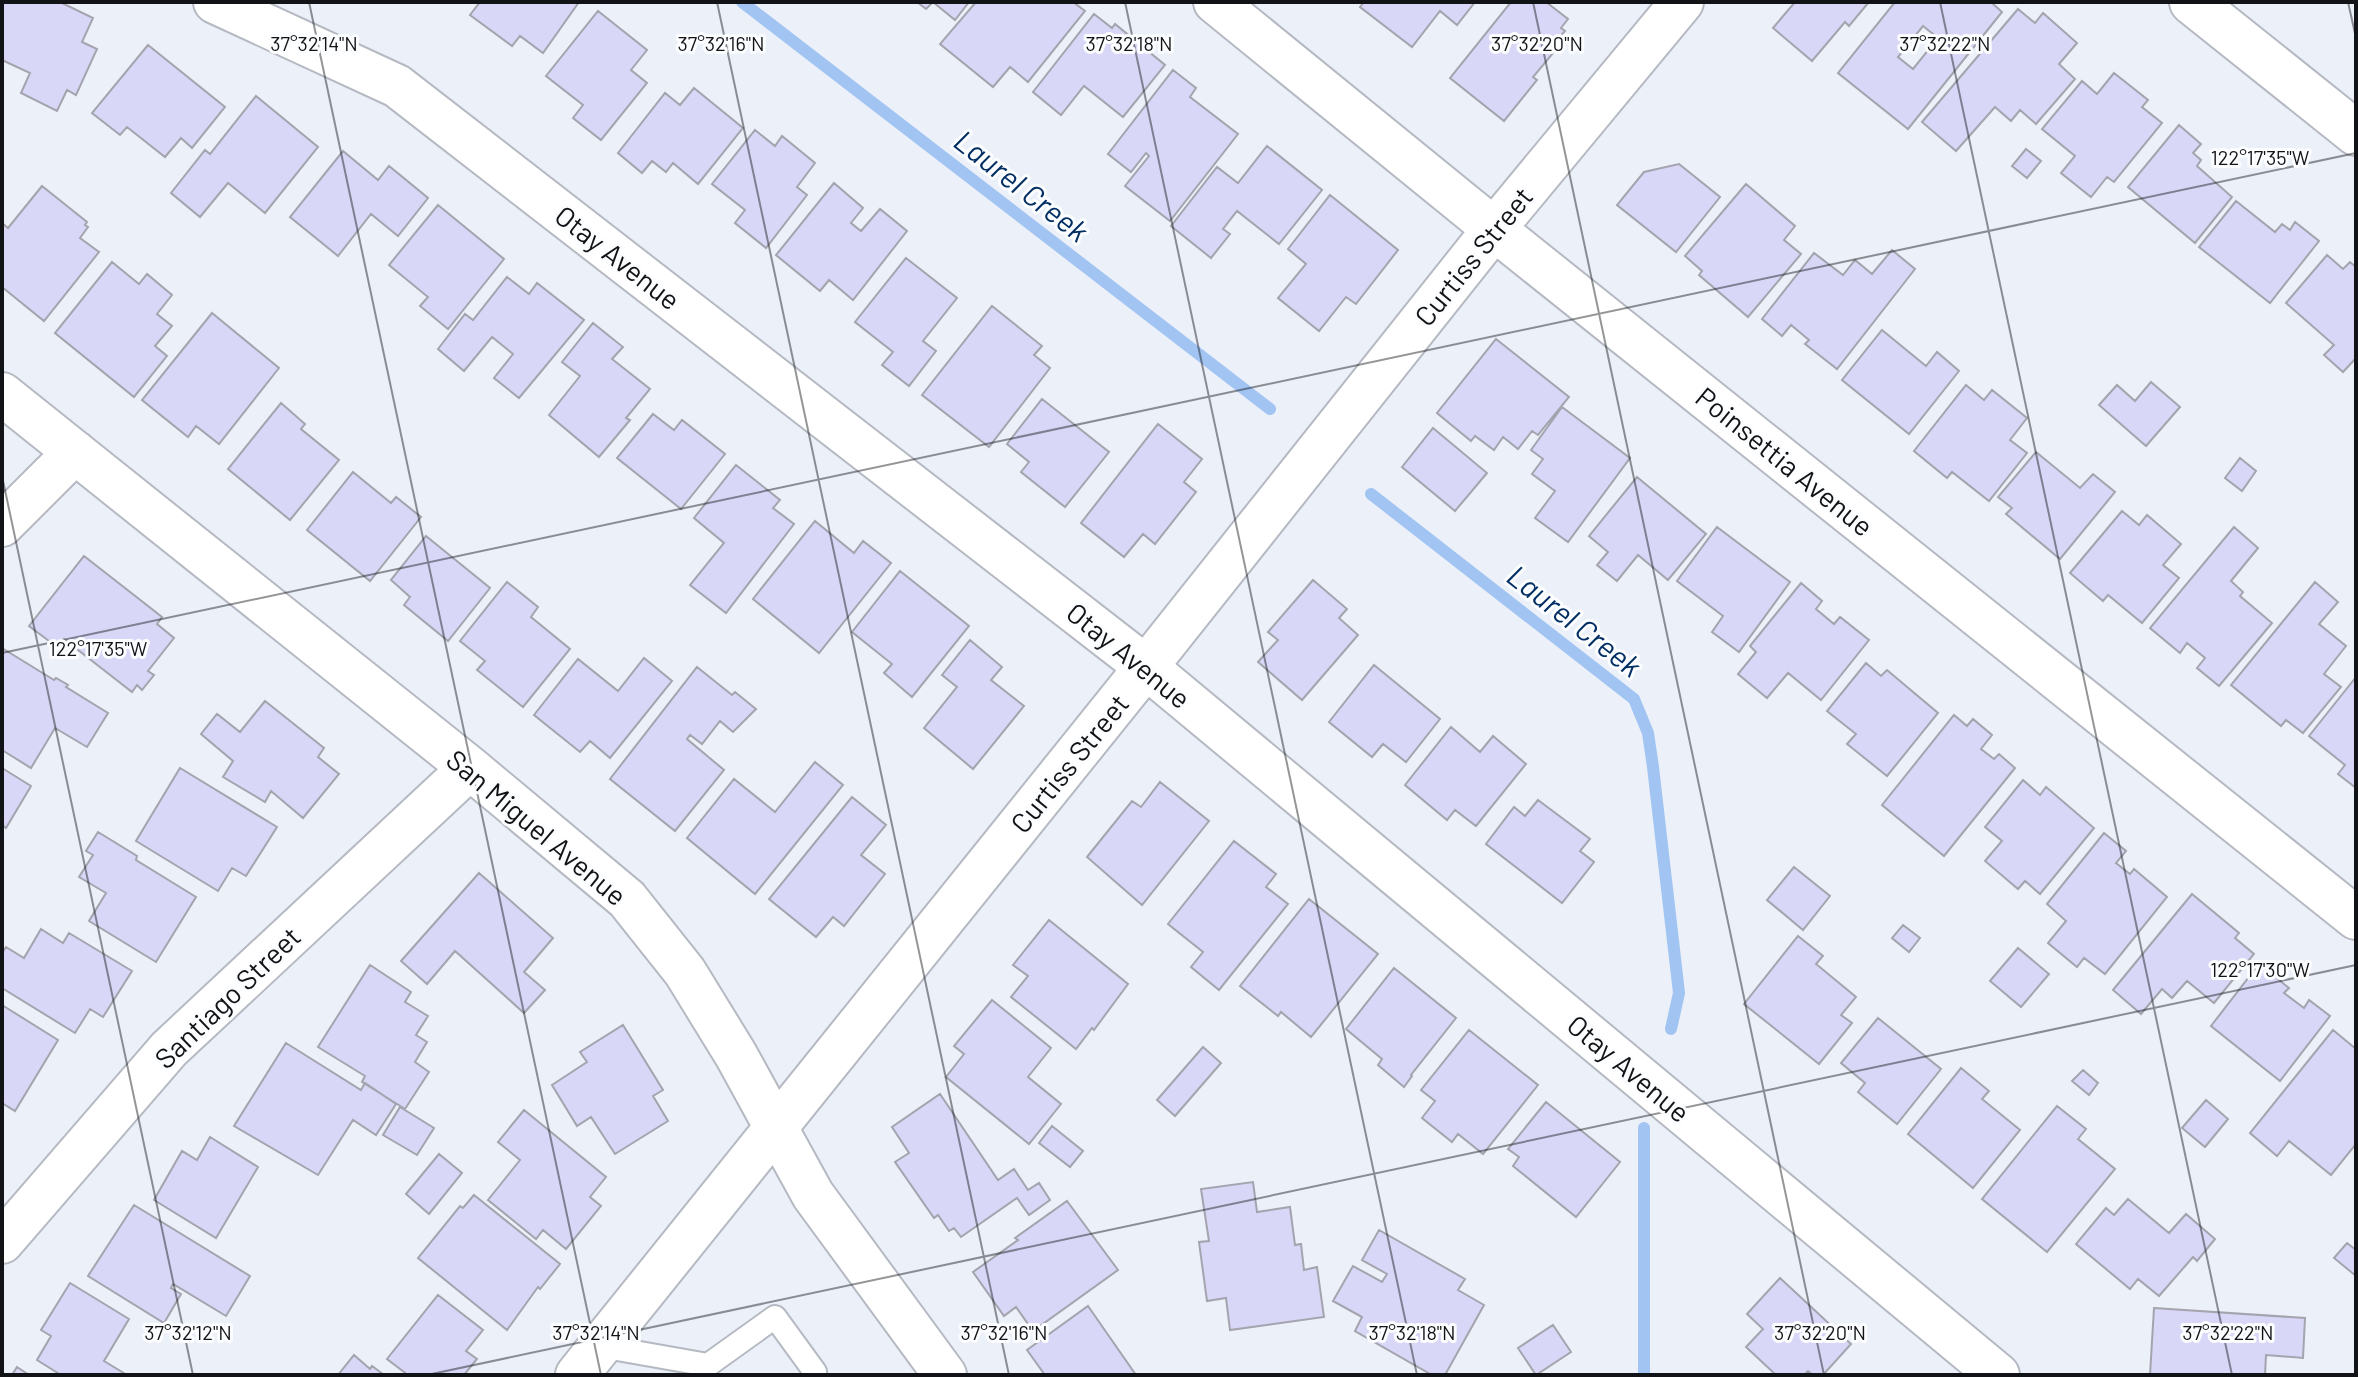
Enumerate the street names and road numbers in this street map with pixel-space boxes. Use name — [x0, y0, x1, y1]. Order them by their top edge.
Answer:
street label: Curtiss Street — [1407, 180, 1539, 332]
street label: Otay Avenue — [549, 198, 687, 316]
street label: Poinsettia Avenue — [1690, 379, 1880, 543]
street label: Otay Avenue — [1060, 595, 1198, 715]
street label: Curtiss Street — [1003, 687, 1135, 839]
street label: San Miguel Avenue — [440, 742, 634, 912]
street label: Santiago Street — [147, 919, 307, 1075]
street label: Otay Avenue — [1561, 1007, 1697, 1129]

